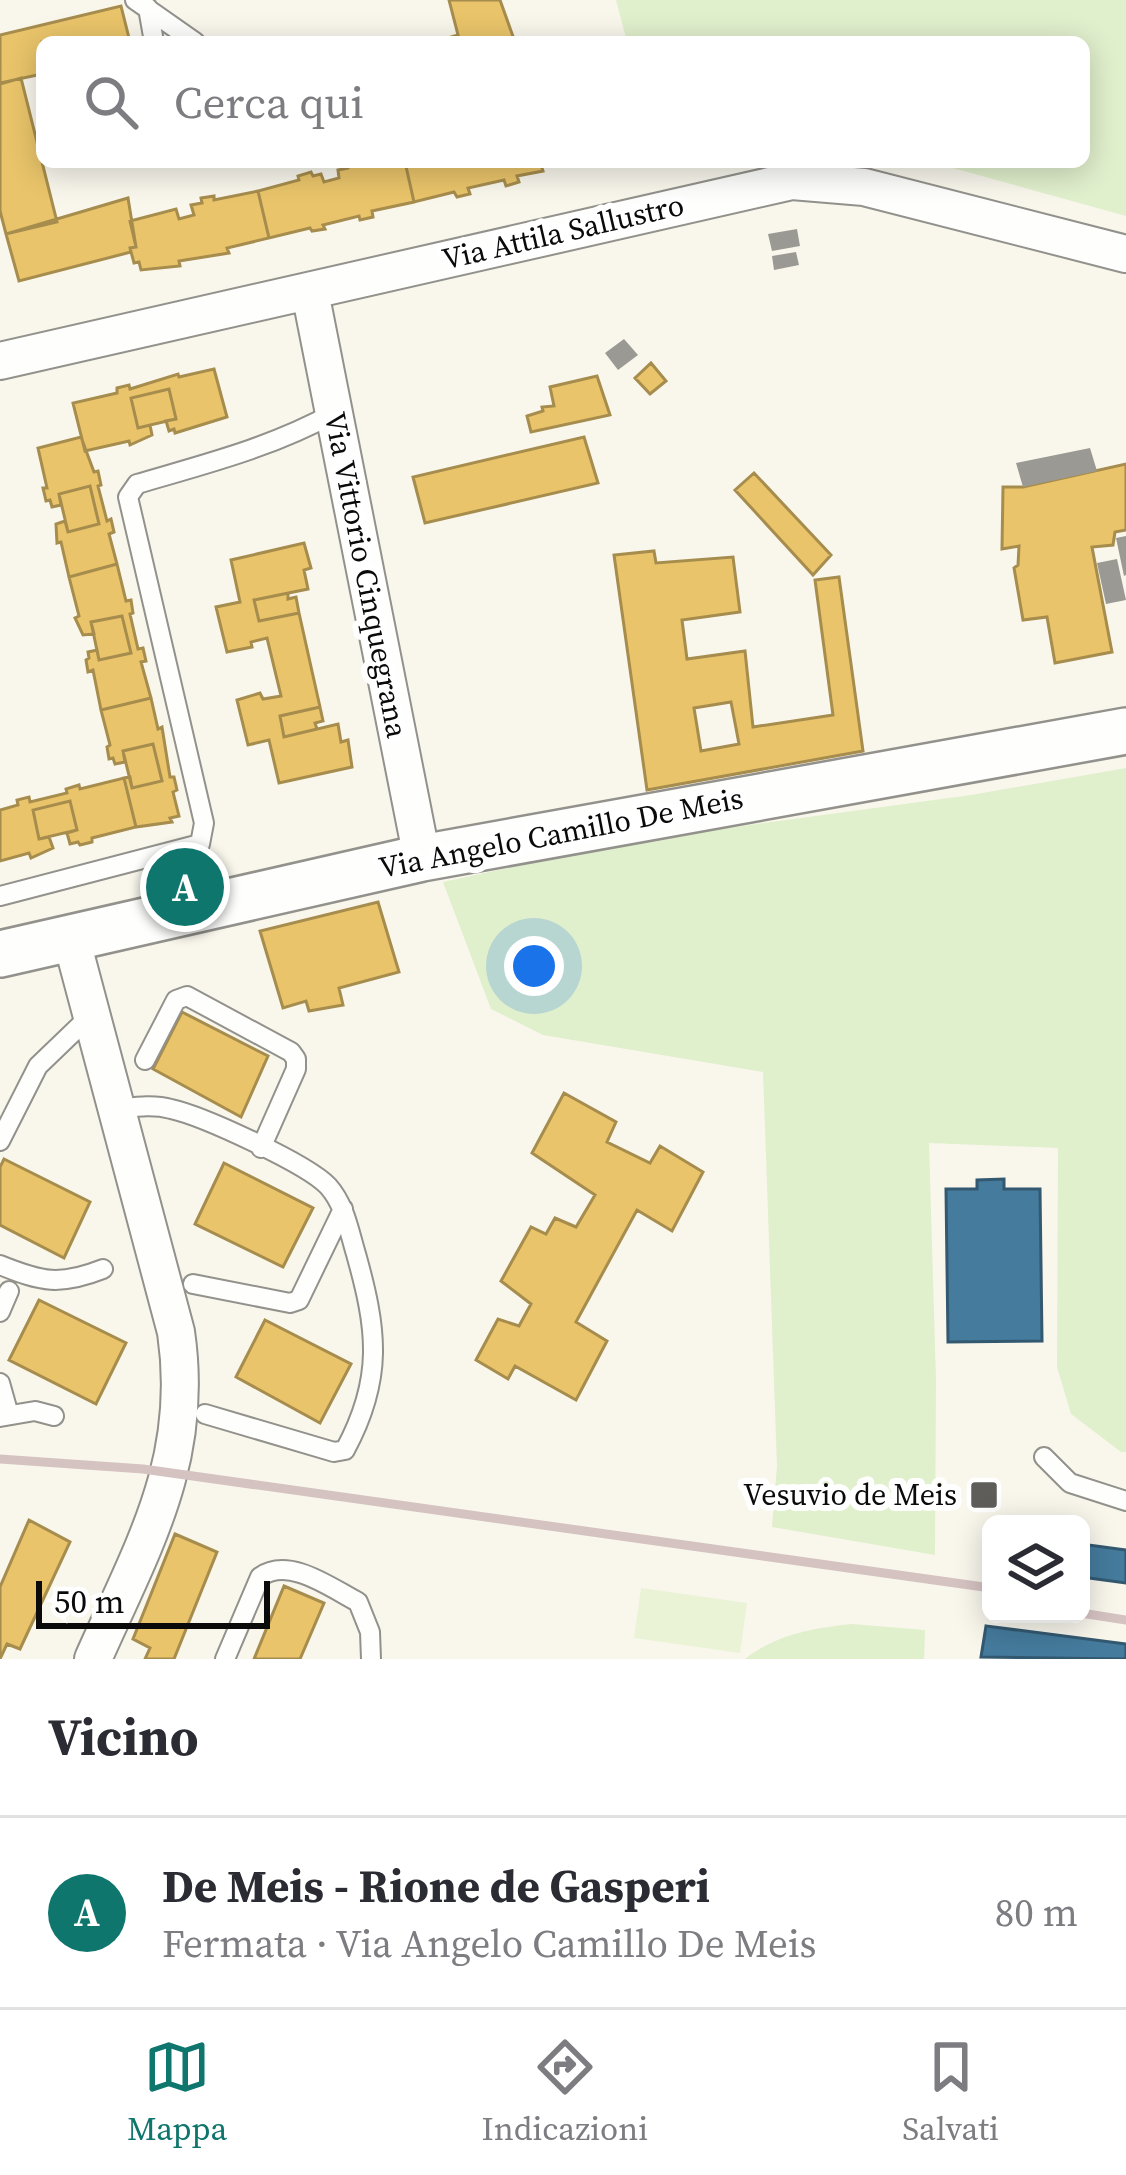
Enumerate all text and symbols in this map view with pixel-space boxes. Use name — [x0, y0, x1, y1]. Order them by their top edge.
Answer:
search box — [36, 36, 1090, 168]
icon: search — [78, 69, 144, 135]
text: Cerca qui — [174, 71, 364, 133]
street label: Via Attila Sallustro — [438, 184, 688, 279]
street label: Via Vittorio Cinquegrana — [315, 409, 418, 742]
street label: Via Angelo Camillo De Meis — [375, 777, 746, 888]
pin: A — [146, 842, 224, 932]
your location — [504, 936, 564, 996]
place label: Vesuvio de Meis — [743, 1474, 957, 1515]
marker: Vesuvio de Meis — [968, 1479, 1000, 1511]
map controls — [982, 1515, 1090, 1623]
button: layers — [982, 1515, 1090, 1623]
scale bar — [36, 1575, 270, 1628]
text: 50 m — [54, 1579, 124, 1624]
text: Vicino — [48, 1702, 198, 1772]
text: De Meis - Rione de Gasperi — [162, 1855, 710, 1917]
text: A — [74, 1886, 100, 1939]
text: 80 m — [995, 1886, 1078, 1939]
text: Fermata · Via Angelo Camillo De Meis — [162, 1917, 817, 1970]
tab: Mappa — [127, 2034, 227, 2151]
tab: Indicazioni — [481, 2034, 648, 2151]
tab: Salvati — [902, 2034, 999, 2151]

